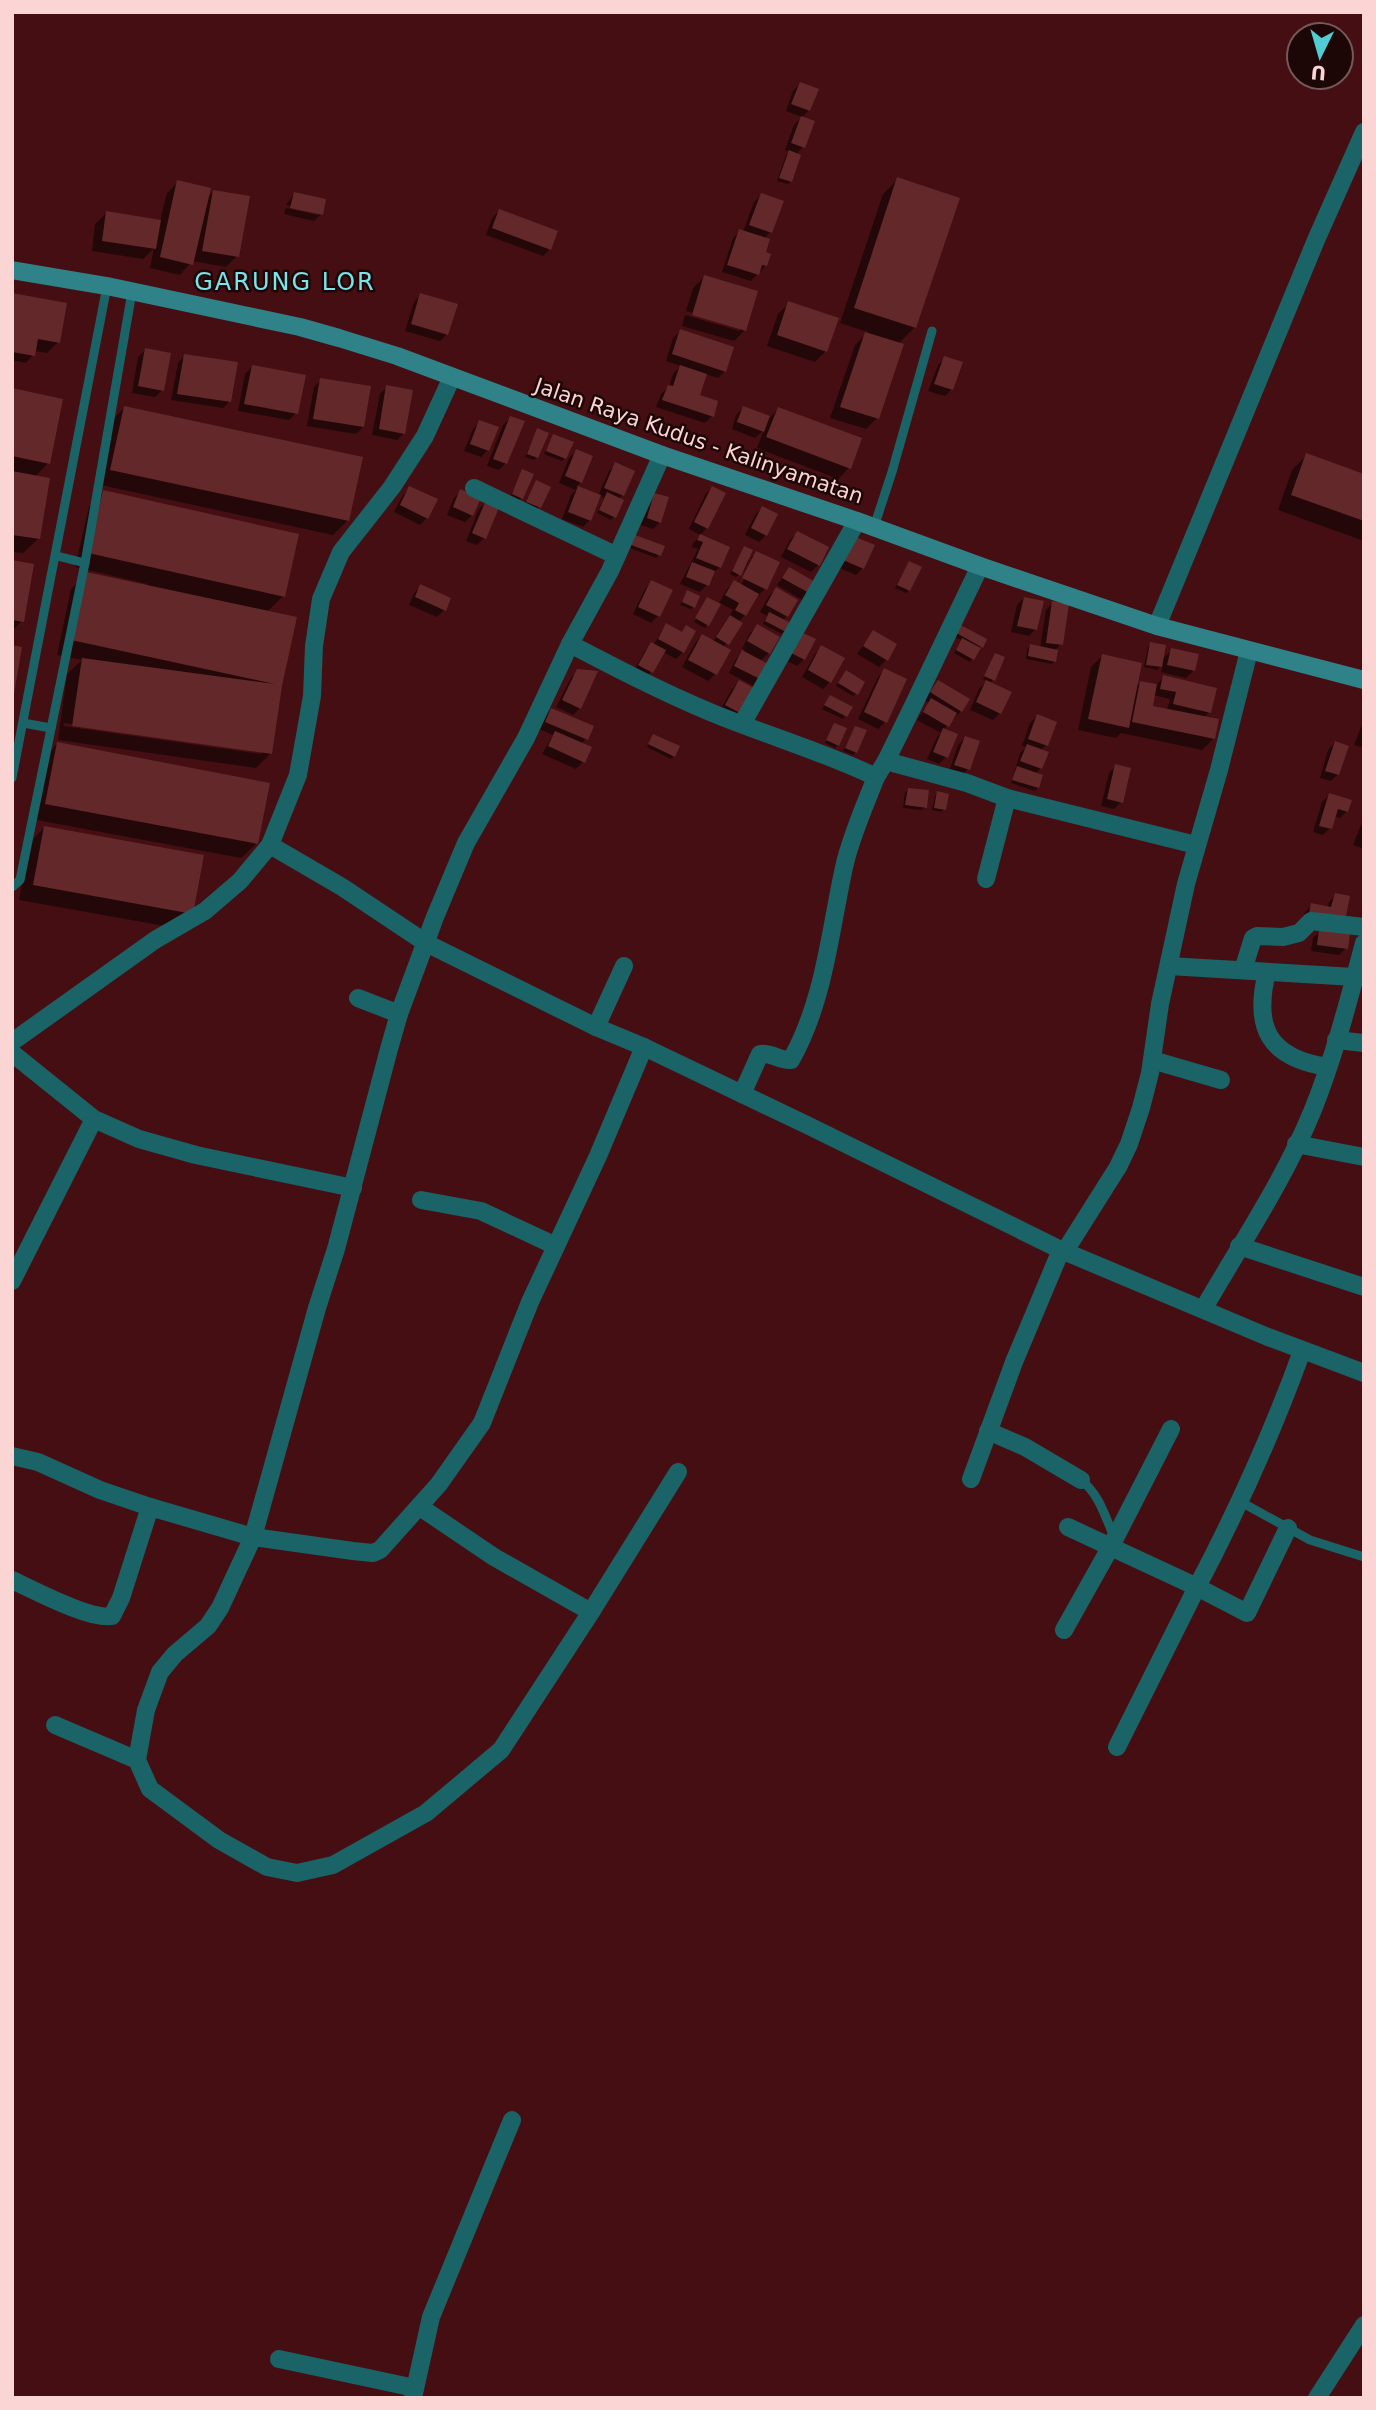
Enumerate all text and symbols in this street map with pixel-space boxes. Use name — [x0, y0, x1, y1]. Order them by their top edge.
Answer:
north arrow — [1285, 21, 1355, 91]
text: U — [1310, 61, 1327, 85]
district label: GARUNG LOR — [194, 268, 376, 296]
street label: Jalan Raya Kudus - Kalinyamatan — [530, 373, 866, 509]

